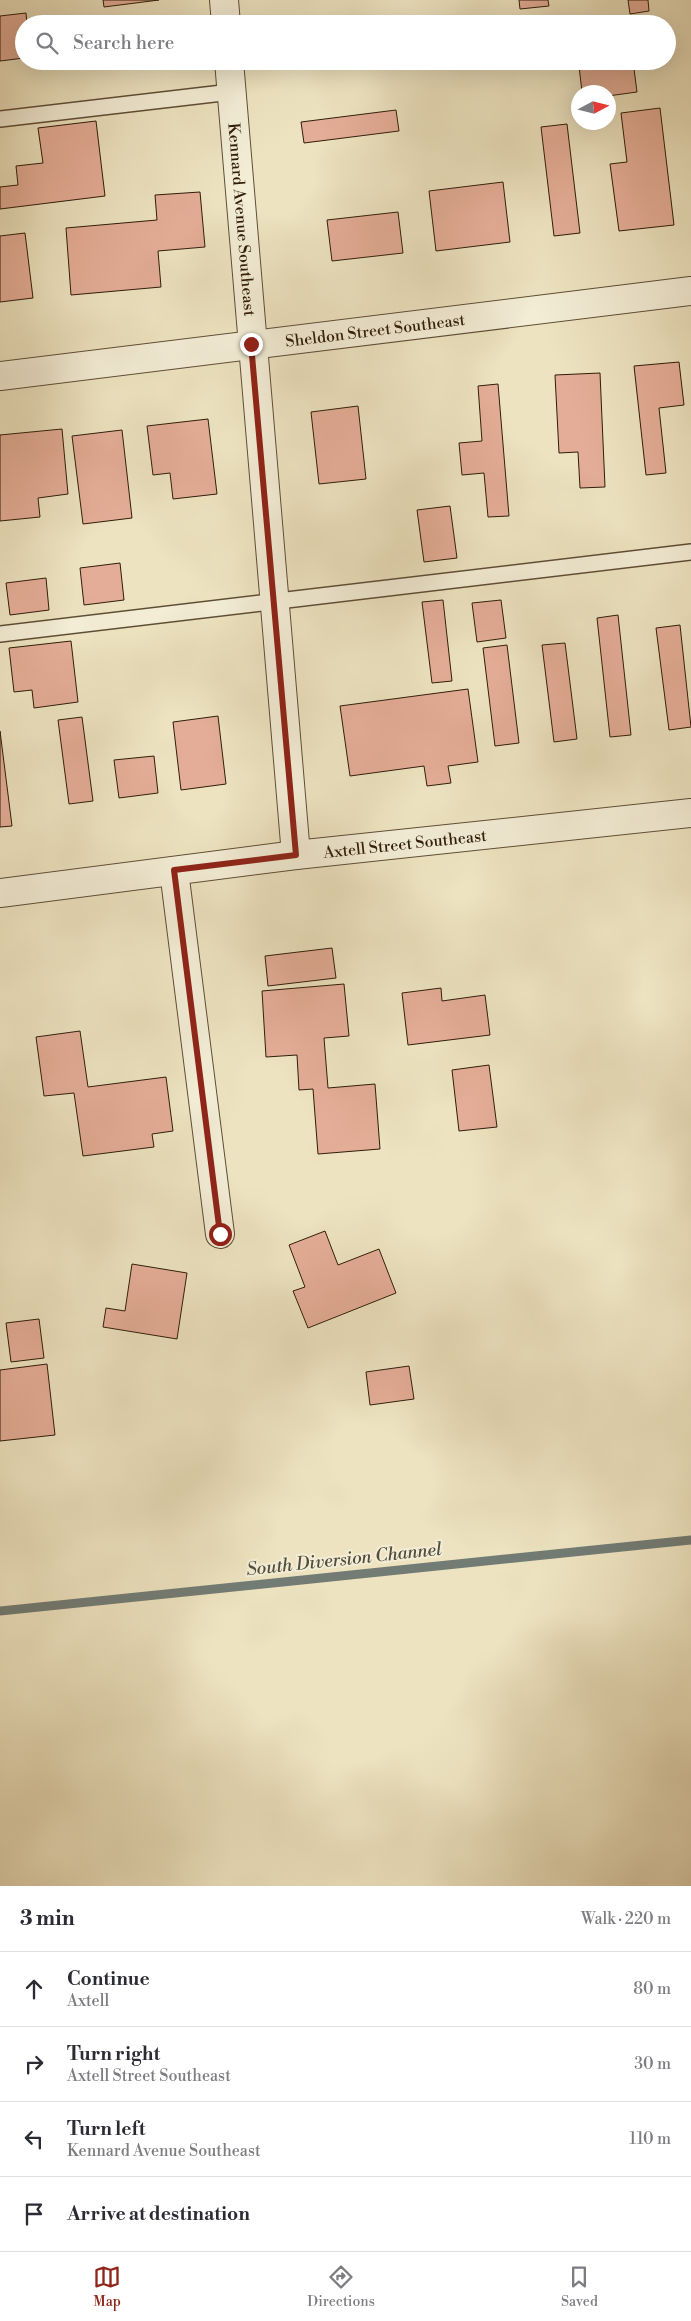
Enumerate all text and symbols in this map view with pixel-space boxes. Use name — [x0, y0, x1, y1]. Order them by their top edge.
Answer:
search box — [15, 15, 676, 70]
icon: search — [33, 29, 61, 57]
text: Search here — [73, 31, 174, 55]
north arrow — [571, 85, 616, 130]
street label: Kennard Avenue Southeast — [223, 122, 260, 317]
street label: Sheldon Street Southeast — [284, 310, 467, 352]
route end — [240, 333, 263, 356]
street label: Axtell Street Southeast — [321, 826, 488, 863]
route start — [209, 1223, 232, 1246]
water label: South Diversion Channel — [245, 1538, 443, 1581]
text: 3 min — [20, 1906, 75, 1932]
text: Walk · 220 m — [581, 1909, 671, 1929]
text: Continue — [67, 1967, 150, 1991]
icon: ahead — [20, 1975, 48, 2003]
text: 80 m — [633, 1979, 671, 1999]
text: Axtell — [67, 1991, 109, 2011]
text: Turn right — [67, 2042, 160, 2066]
icon: right — [20, 2050, 48, 2078]
text: 30 m — [634, 2054, 671, 2074]
text: Axtell Street Southeast — [67, 2066, 231, 2086]
text: Turn left — [67, 2117, 146, 2141]
icon: left — [20, 2125, 48, 2153]
text: 110 m — [629, 2129, 671, 2149]
text: Kennard Avenue Southeast — [67, 2141, 261, 2161]
icon: arrive — [20, 2200, 48, 2228]
text: Arrive at destination — [67, 2202, 250, 2226]
tab: Map — [93, 2263, 121, 2311]
tab: Directions — [307, 2263, 375, 2311]
tab: Saved — [561, 2263, 598, 2311]

